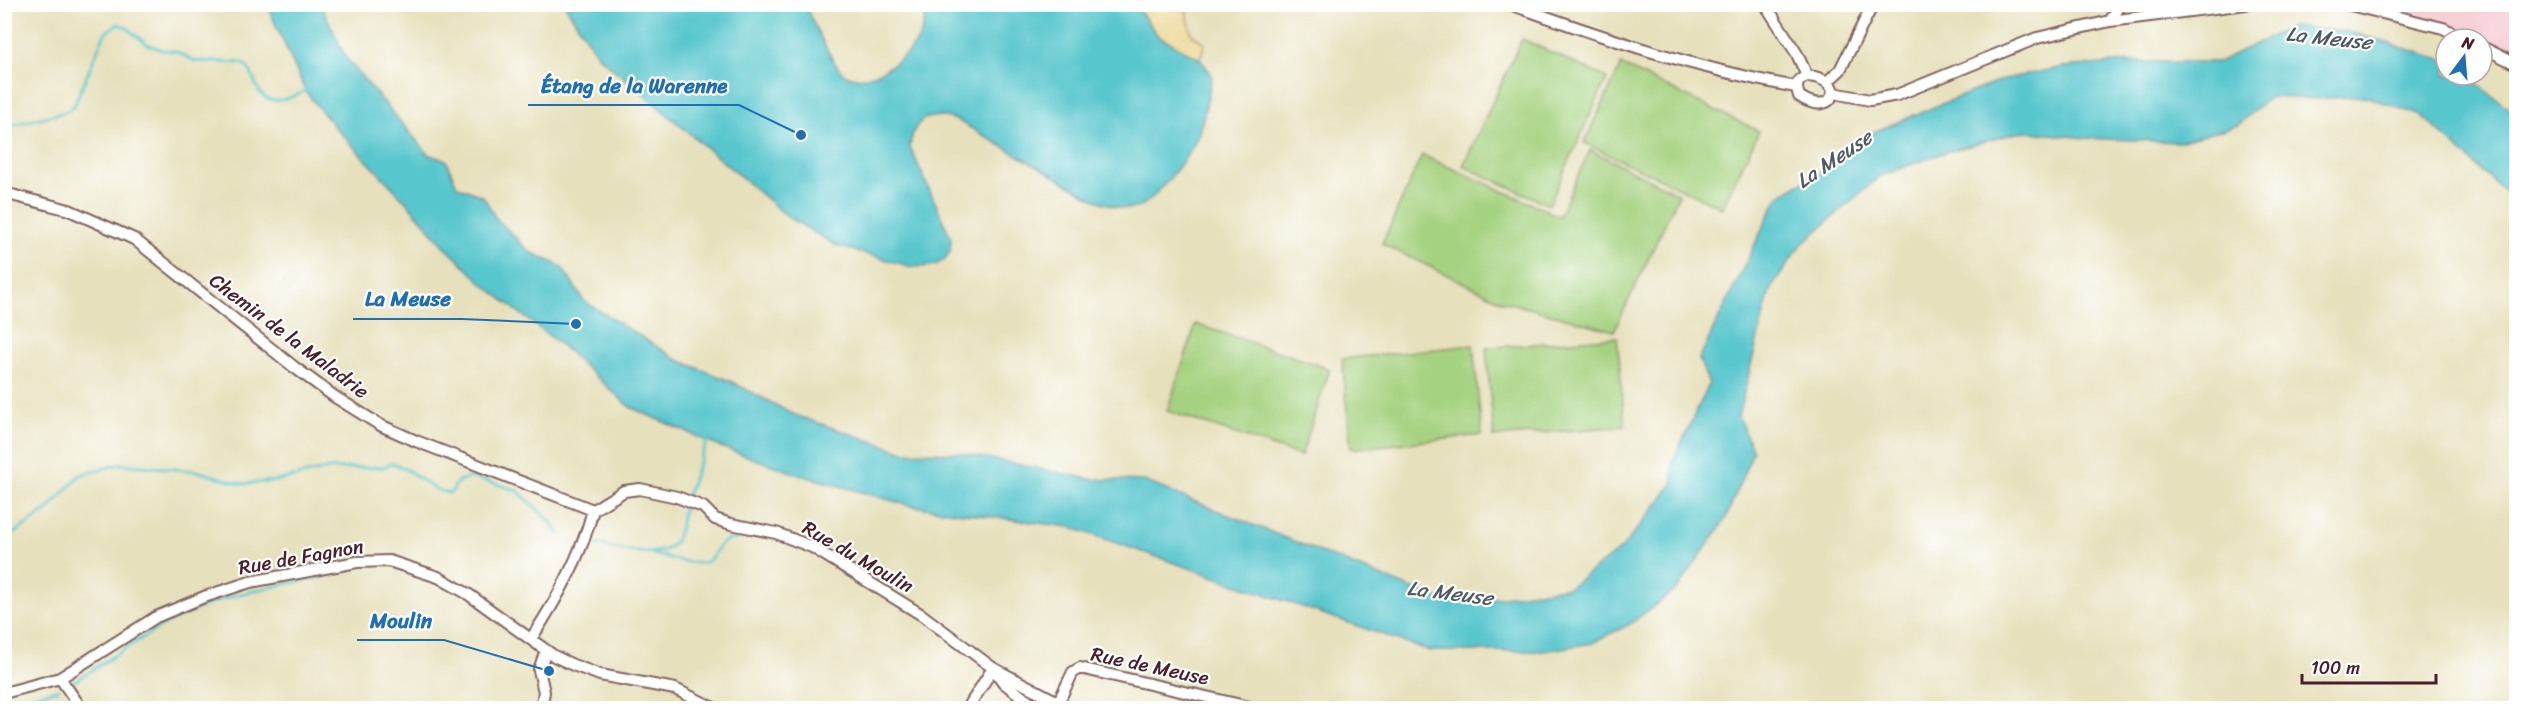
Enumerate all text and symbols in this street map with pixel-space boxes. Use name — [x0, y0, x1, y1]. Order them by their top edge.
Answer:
water label: La Meuse — [2284, 15, 2376, 62]
north arrow — [2434, 27, 2494, 87]
text: N — [2458, 27, 2478, 59]
callout: Étang de la Warenne — [528, 66, 739, 105]
text: Étang de la Warenne — [541, 67, 728, 105]
water label: La Meuse — [1788, 118, 1882, 199]
street label: Chemin de la Maladrie — [201, 264, 377, 408]
callout: La Meuse — [353, 280, 462, 319]
text: La Meuse — [365, 280, 451, 318]
street label: Rue du Moulin — [796, 511, 921, 603]
street label: Rue de Fagnon — [236, 529, 367, 585]
water label: La Meuse — [1405, 569, 1497, 617]
callout: Moulin — [357, 601, 444, 640]
text: Moulin — [369, 602, 433, 640]
street label: Rue de Meuse — [1088, 636, 1213, 696]
scale bar — [2302, 647, 2436, 685]
text: 100 m — [2311, 652, 2360, 684]

